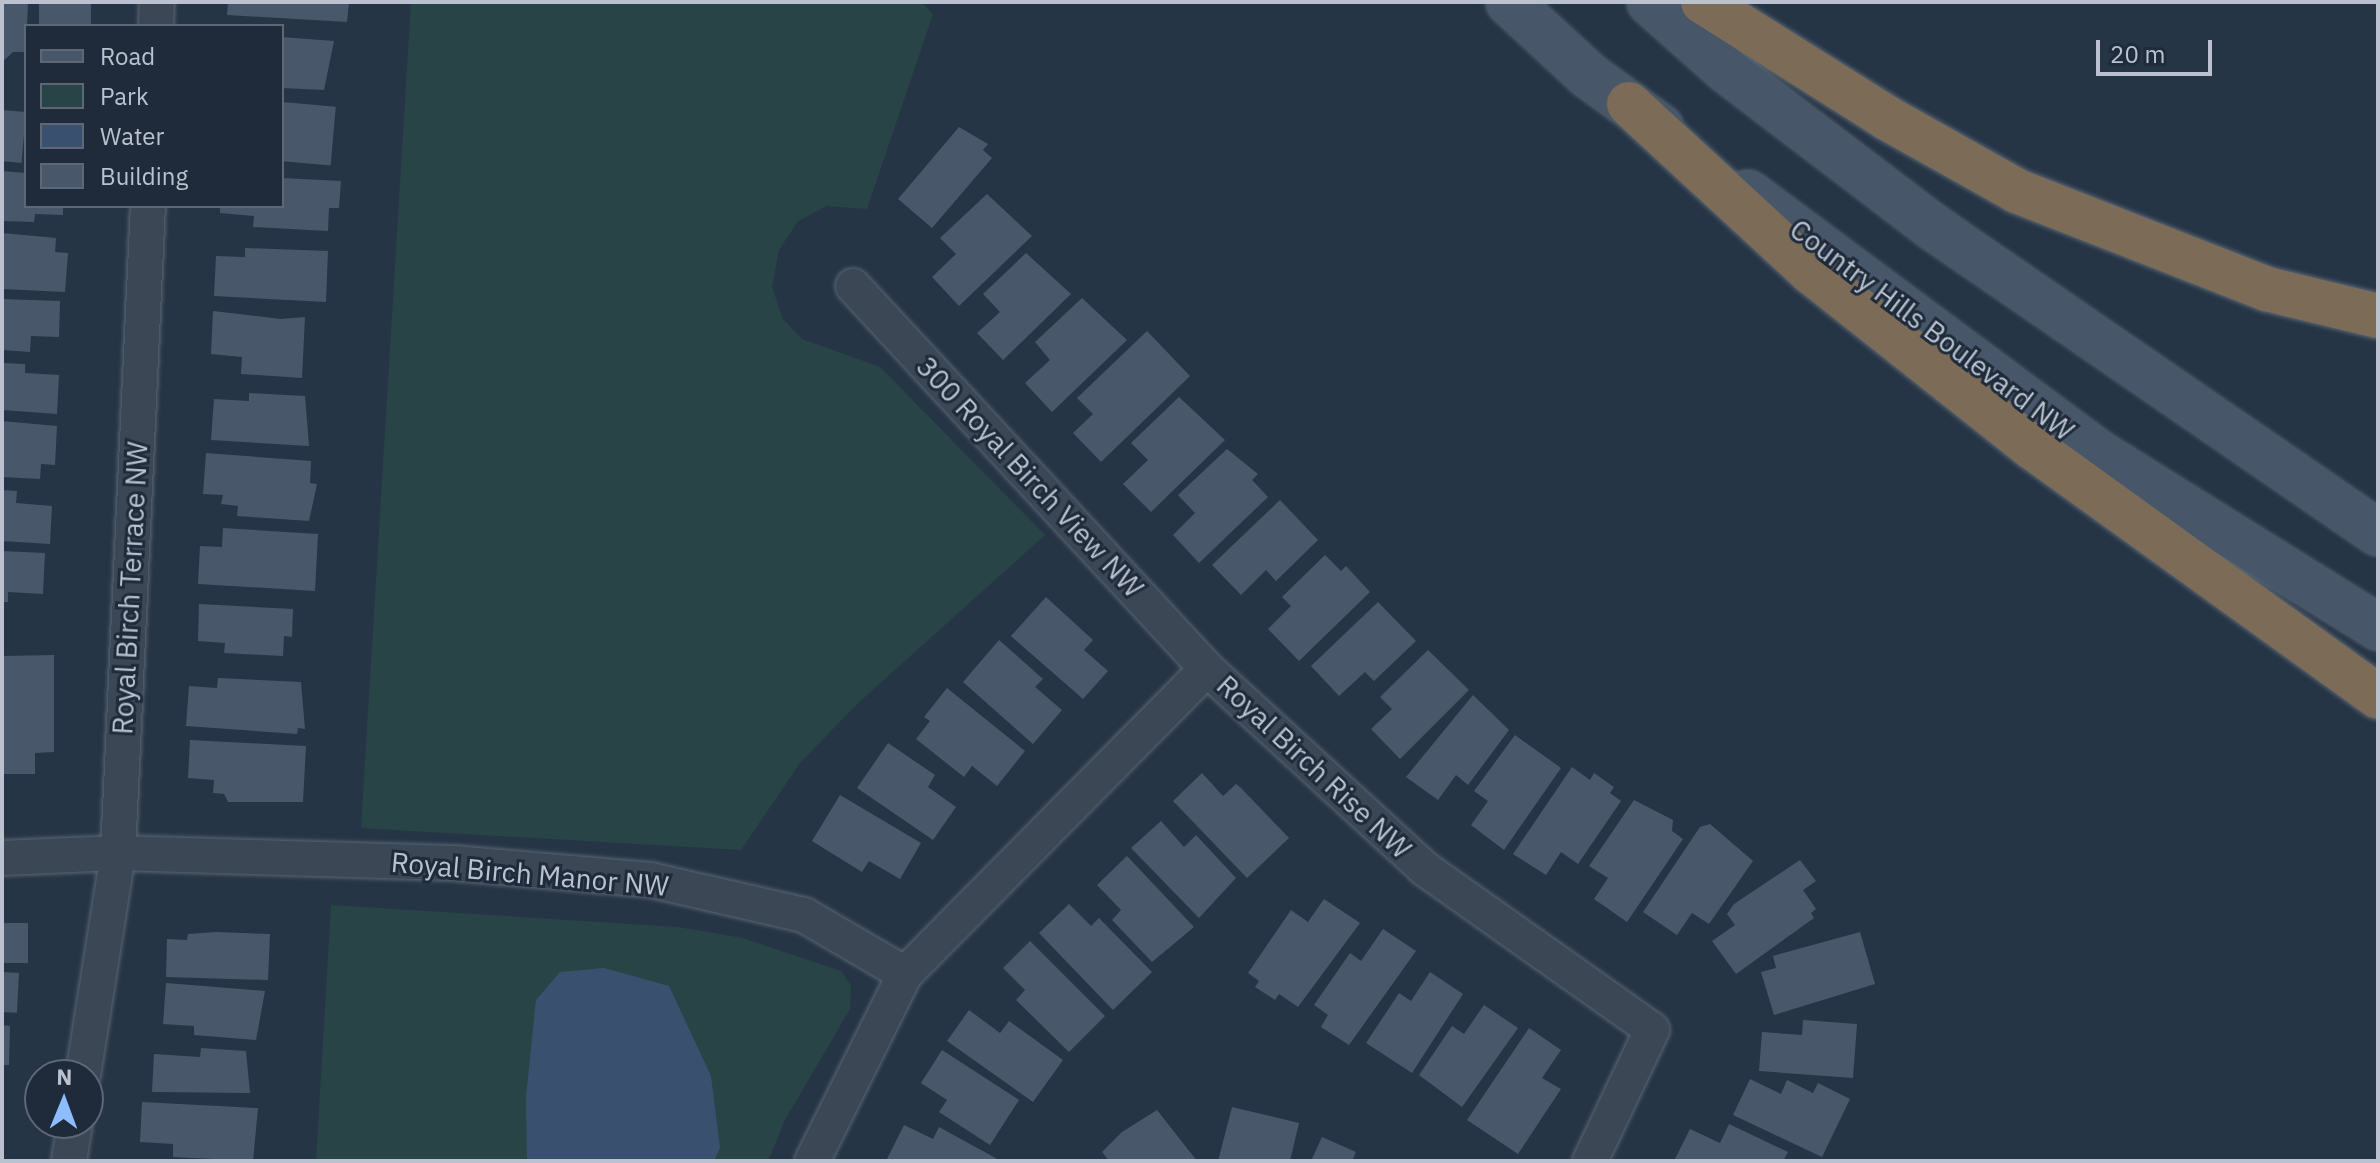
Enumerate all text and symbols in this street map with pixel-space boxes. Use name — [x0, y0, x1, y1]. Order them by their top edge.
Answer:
legend — [24, 24, 284, 208]
scale bar — [2100, 24, 2216, 74]
text: 20 m — [2110, 38, 2165, 70]
text: Road — [100, 40, 155, 72]
text: Park — [100, 80, 149, 112]
text: Water — [100, 120, 164, 152]
text: Building — [100, 160, 188, 192]
street label: Country Hills Boulevard NW — [1783, 212, 2081, 448]
street label: 300 Royal Birch View NW — [910, 350, 1150, 604]
street label: Royal Birch Terrace NW — [106, 441, 154, 735]
street label: Royal Birch Rise NW — [1210, 668, 1418, 866]
street label: Royal Birch Manor NW — [390, 845, 670, 903]
north arrow — [24, 1059, 104, 1139]
text: N — [56, 1062, 73, 1091]

